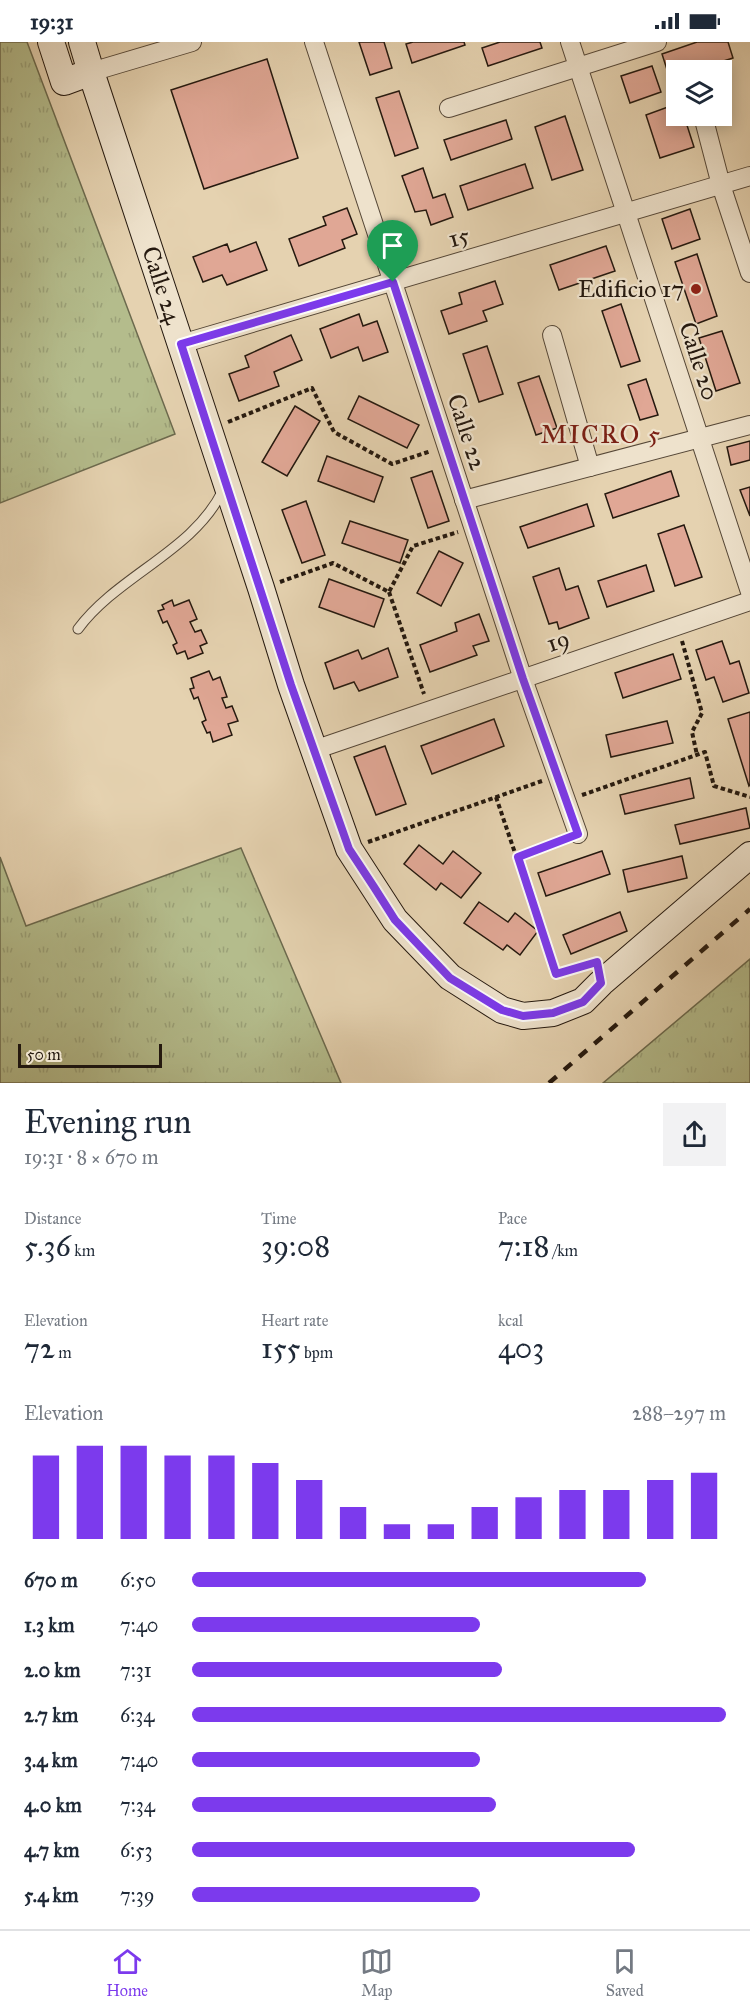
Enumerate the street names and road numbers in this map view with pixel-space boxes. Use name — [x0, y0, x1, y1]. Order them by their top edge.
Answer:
street label: 15 — [445, 220, 473, 254]
street label: Calle 24 — [135, 242, 189, 328]
street label: Calle 20 — [672, 318, 726, 404]
street label: Calle 22 — [441, 390, 493, 474]
street label: 19 — [543, 623, 573, 659]

